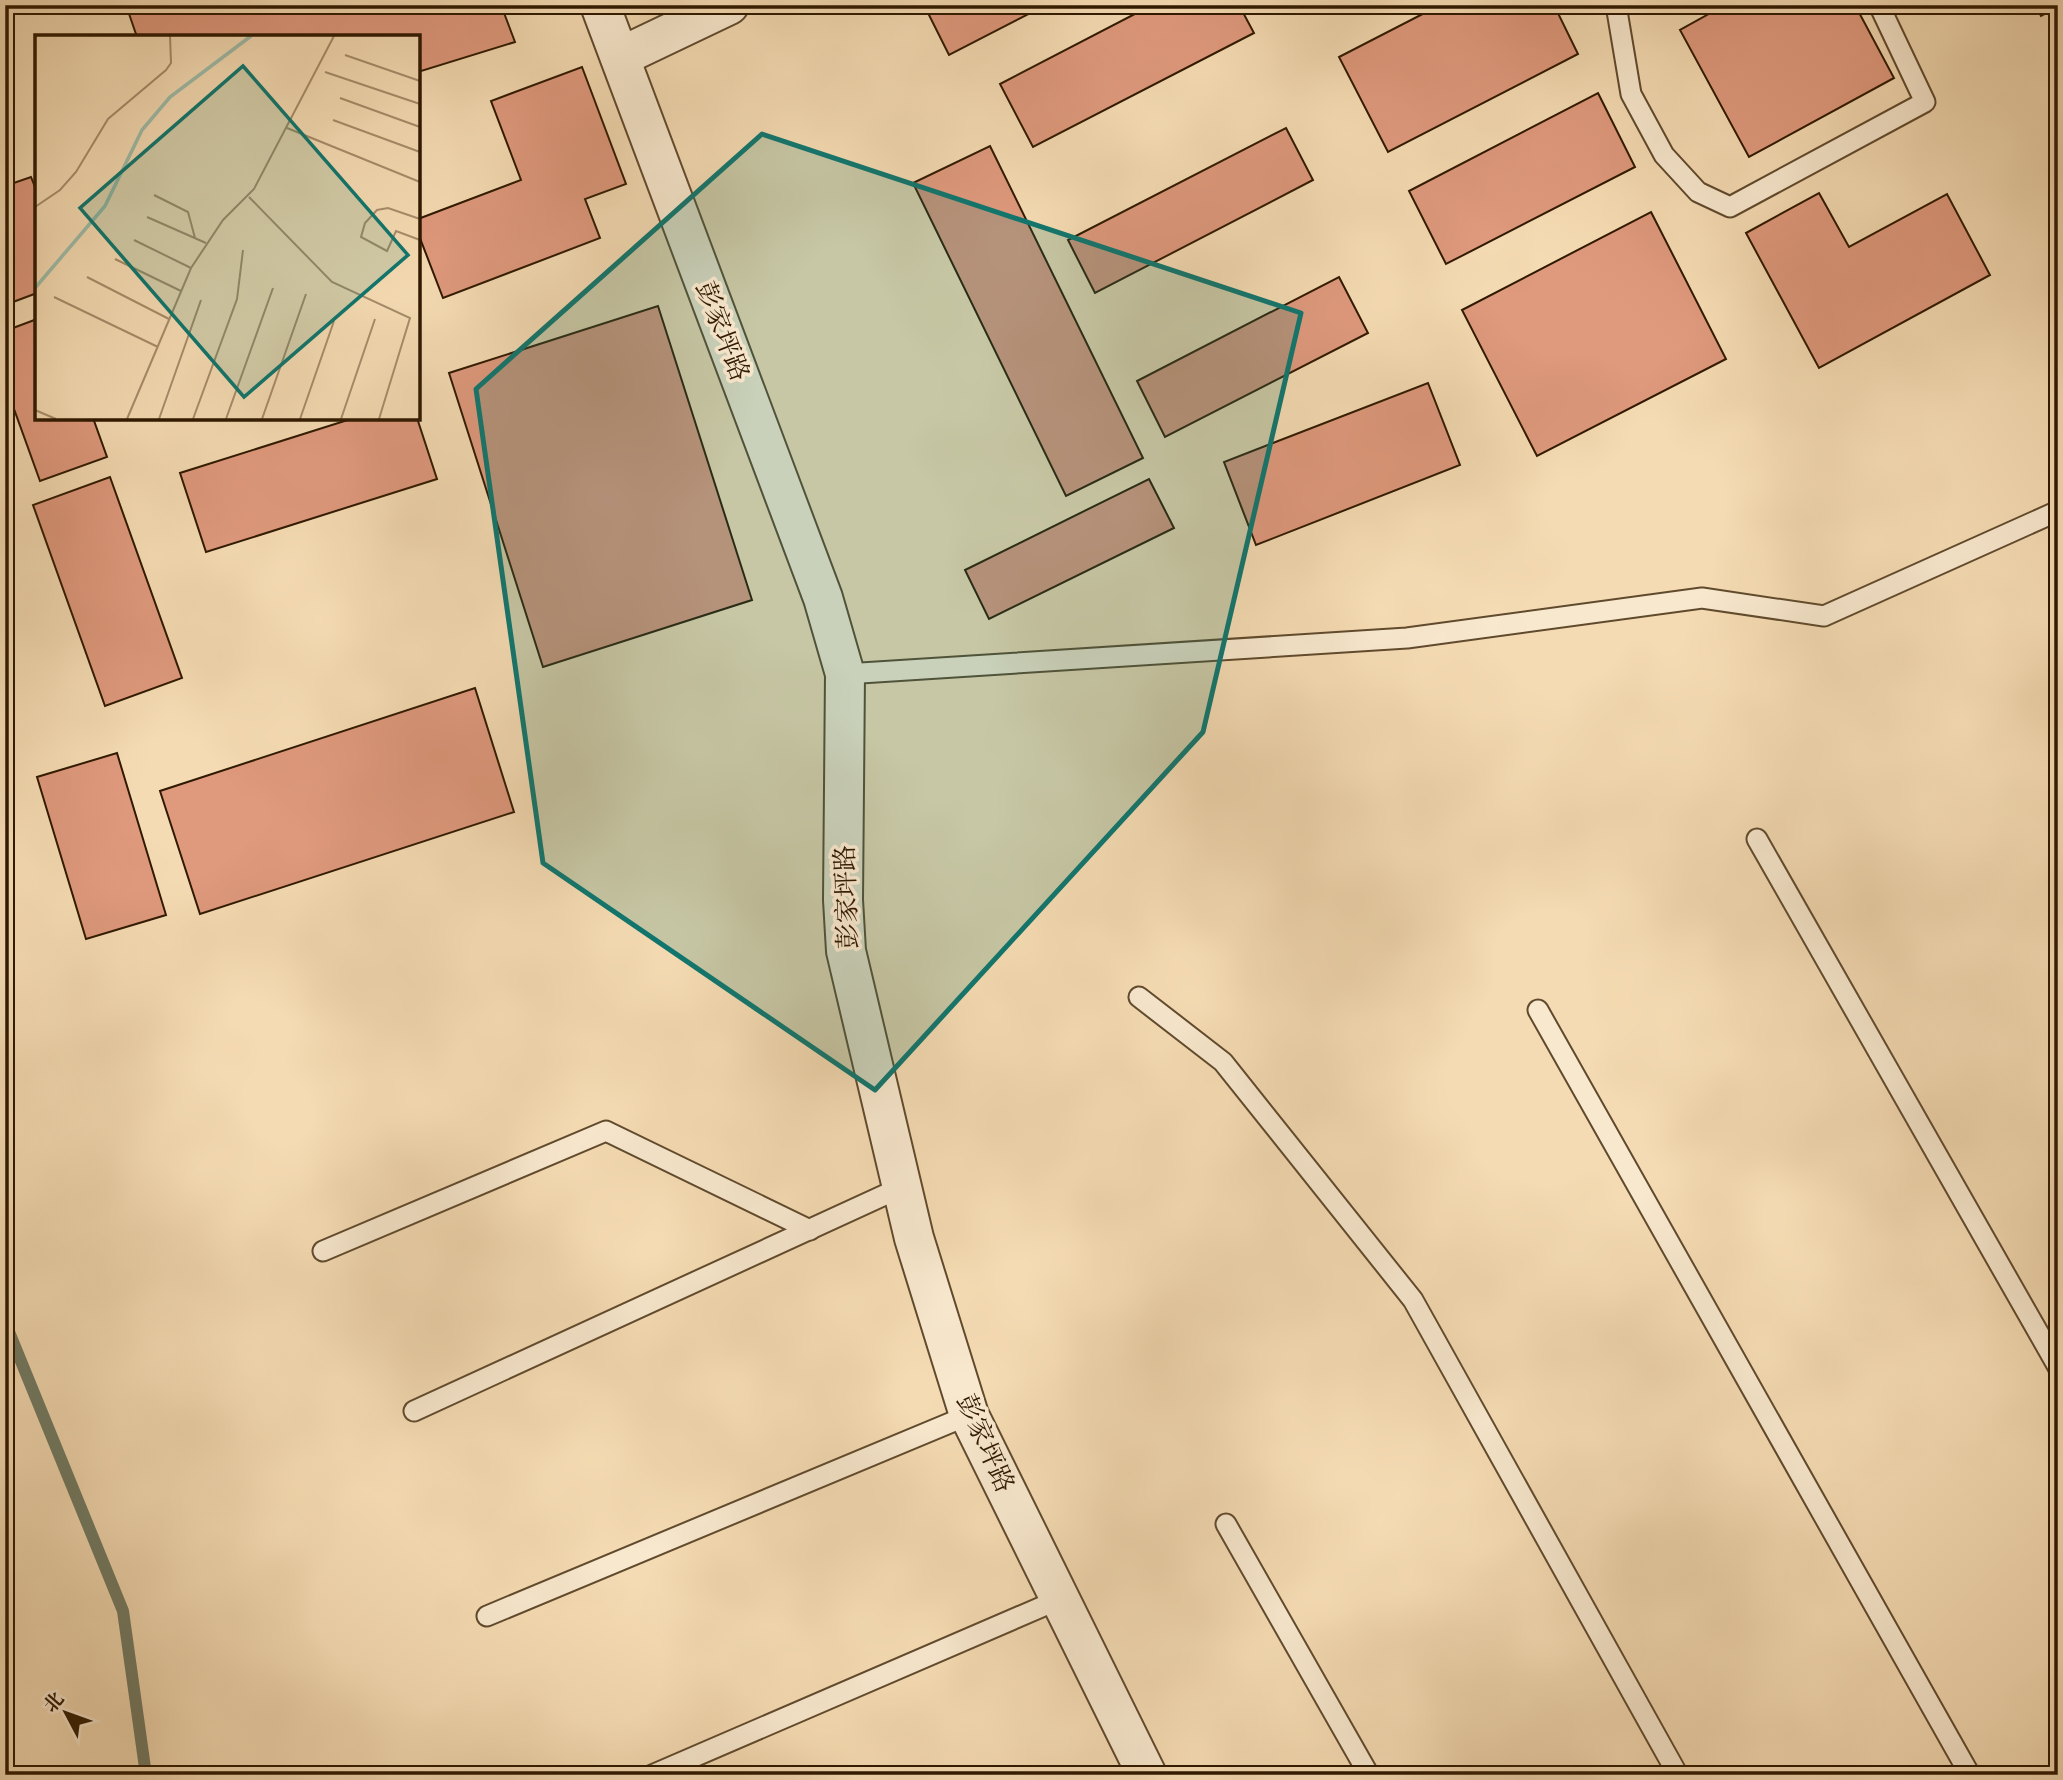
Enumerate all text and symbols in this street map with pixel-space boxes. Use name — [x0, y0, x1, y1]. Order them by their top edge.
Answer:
inset map — [35, 35, 420, 420]
street label: 彭家坪路 — [688, 277, 756, 386]
street label: 彭家坪路 — [829, 844, 865, 949]
street label: 彭家坪路 — [949, 1389, 1021, 1497]
north arrow — [32, 1678, 102, 1748]
text: 北 — [39, 1687, 69, 1718]

